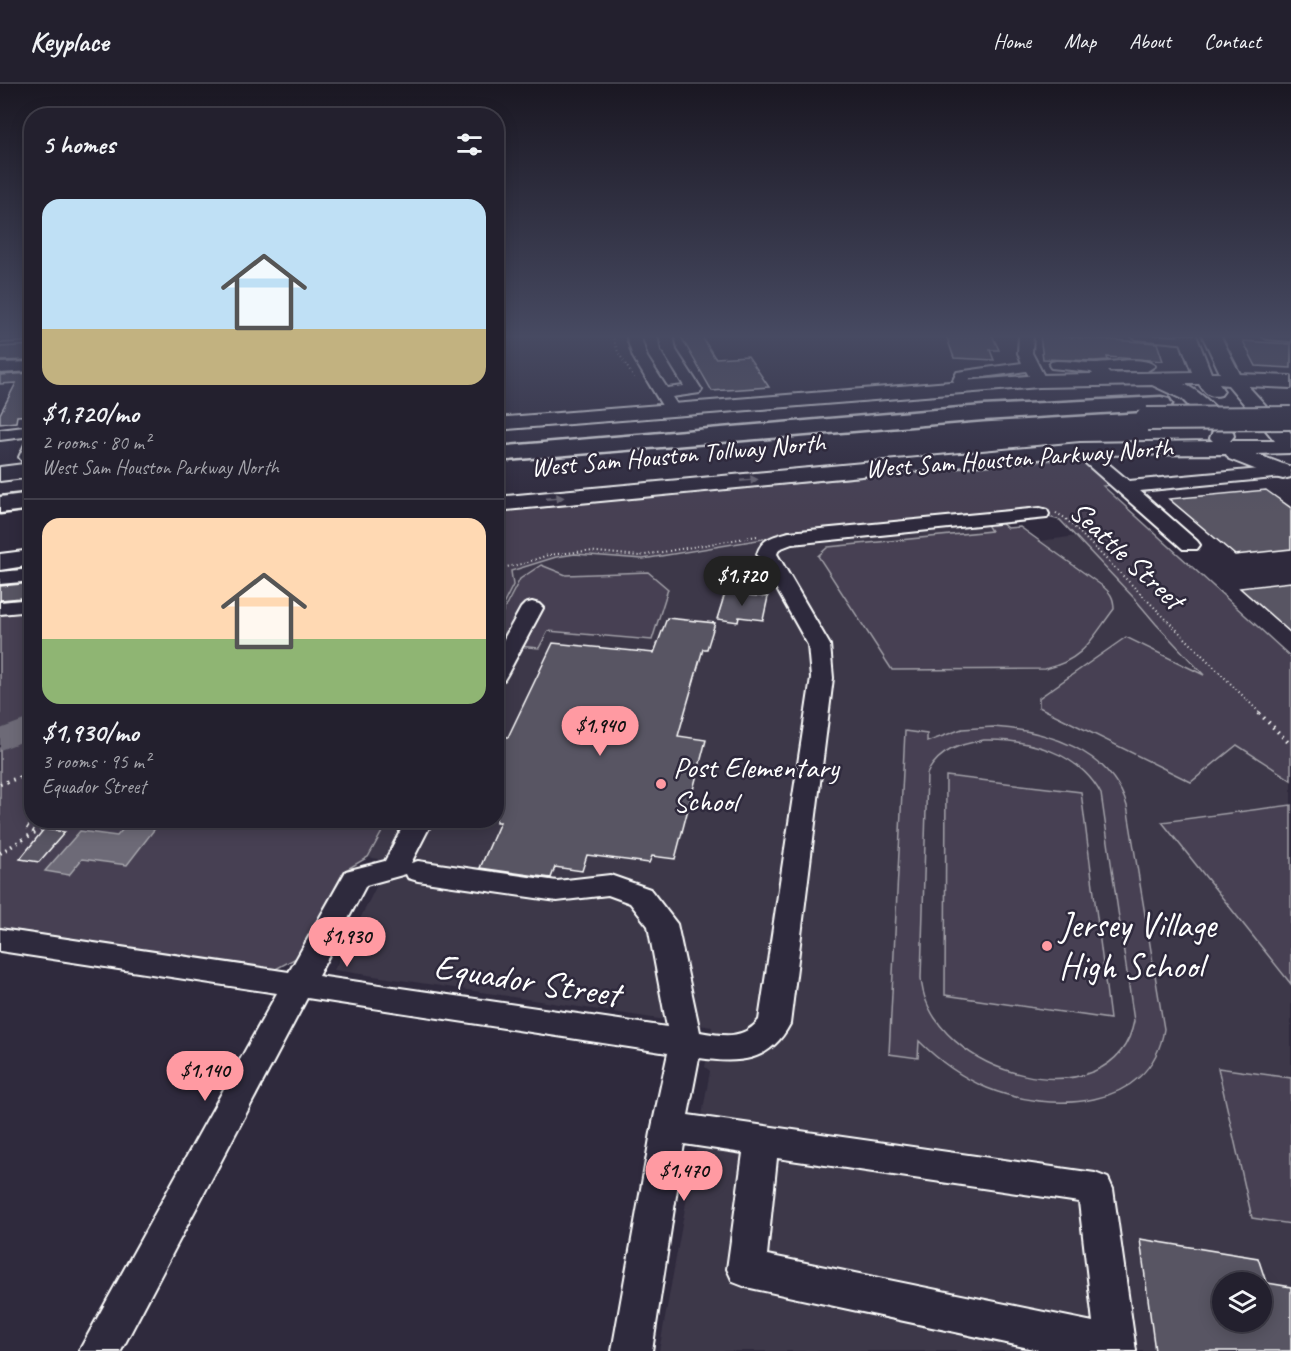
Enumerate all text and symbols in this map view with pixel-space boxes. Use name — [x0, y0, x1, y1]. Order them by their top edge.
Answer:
text: Keyplace — [30, 24, 109, 59]
text: Home — [993, 28, 1031, 54]
text: Map — [1064, 28, 1096, 54]
text: About — [1129, 28, 1171, 54]
text: Contact — [1204, 28, 1261, 54]
text: 5 homes — [42, 128, 115, 161]
icon: filters — [453, 128, 486, 161]
icon: home — [210, 238, 318, 346]
text: $1,720/mo — [42, 397, 139, 430]
street label: West Sam Houston Tollway North — [530, 426, 828, 484]
text: 2 rooms · 80 m² — [42, 430, 150, 455]
street label: West Sam Houston Parkway North — [864, 431, 1176, 485]
text: West Sam Houston Parkway North — [42, 455, 279, 480]
one-way arrow — [739, 475, 758, 485]
street label: Seattle Street — [1062, 492, 1195, 620]
one-way arrow — [545, 493, 564, 503]
pin: $1,720 — [693, 556, 791, 607]
icon: home — [210, 557, 318, 665]
text: $1,720 — [718, 563, 766, 588]
pin: $1,940 — [551, 706, 649, 757]
text: $1,940 — [576, 713, 624, 738]
text: $1,930/mo — [42, 716, 139, 749]
place label: Post Elementary School — [673, 748, 841, 820]
text: 3 rooms · 95 m² — [42, 749, 150, 774]
text: Equador Street — [42, 774, 146, 799]
marker: Post Elementary School — [654, 777, 668, 791]
place label: Jersey Village High School — [1057, 902, 1218, 989]
pin: $1,930 — [298, 917, 396, 968]
text: $1,930 — [323, 924, 371, 949]
marker: Jersey Village High School — [1040, 939, 1054, 953]
street label: Equador Street — [431, 943, 628, 1018]
pin: $1,140 — [156, 1051, 254, 1102]
text: $1,140 — [181, 1058, 229, 1083]
pin: $1,470 — [635, 1151, 733, 1202]
text: $1,470 — [660, 1158, 708, 1183]
map controls — [1212, 1272, 1272, 1332]
button: layers — [1212, 1272, 1272, 1332]

